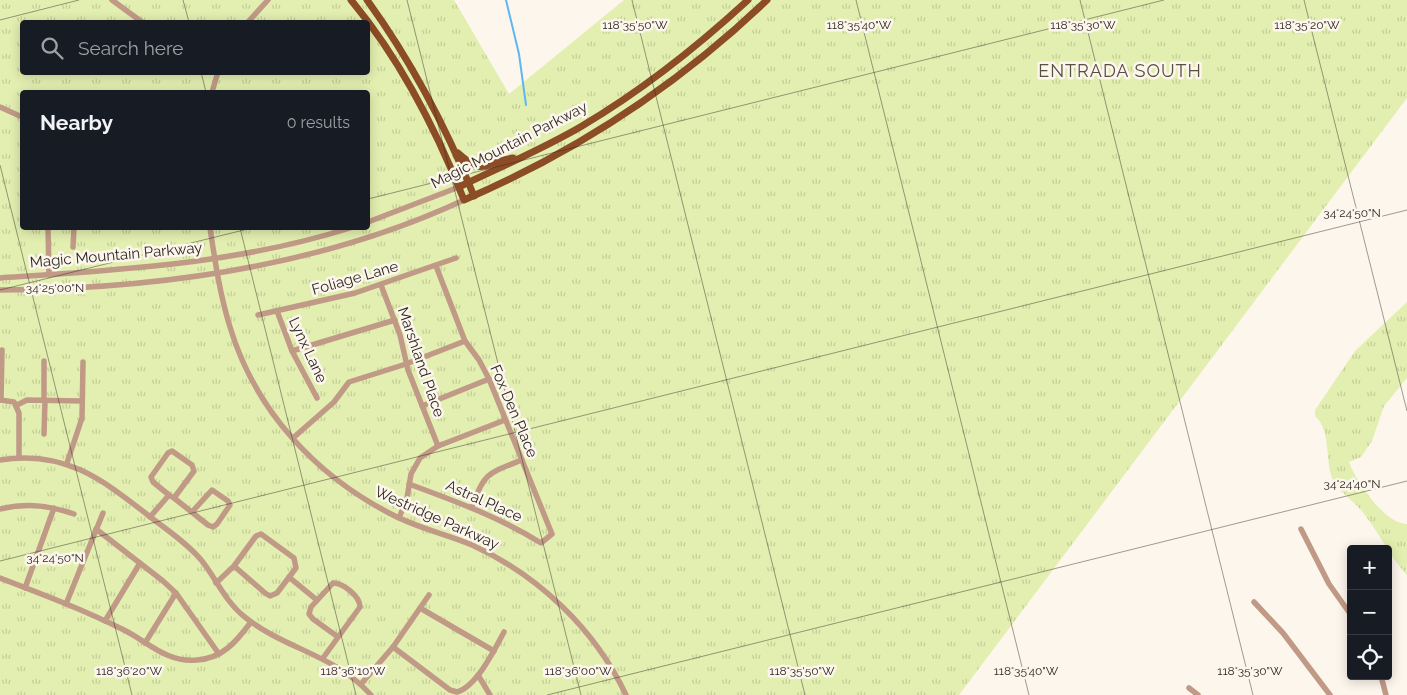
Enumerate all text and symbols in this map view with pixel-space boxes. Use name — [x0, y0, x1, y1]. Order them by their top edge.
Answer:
text: 118°35'50"W — [602, 18, 668, 32]
text: 118°35'40"W — [827, 18, 892, 32]
text: 118°35'30"W — [1050, 18, 1116, 32]
text: 118°35'20"W — [1274, 18, 1340, 32]
search box — [20, 20, 370, 75]
icon: search — [38, 34, 66, 62]
text: Search here — [78, 37, 184, 59]
district label: ENTRADA SOUTH — [1038, 60, 1202, 81]
street label: Magic Mountain Parkway — [428, 98, 590, 192]
text: Nearby — [40, 110, 113, 135]
text: 0 results — [287, 113, 350, 132]
text: 34°24'50"N — [1323, 206, 1381, 220]
street label: Magic Mountain Parkway — [29, 238, 203, 272]
street label: Foliage Lane — [310, 257, 401, 299]
text: 34°25'00"N — [26, 281, 84, 295]
street label: Marshland Place — [394, 305, 448, 420]
street label: Lynx Lane — [285, 314, 331, 386]
street label: Fox Den Place — [486, 362, 542, 460]
street label: Astral Place — [443, 476, 525, 526]
text: 34°24'40"N — [1324, 477, 1380, 491]
street label: Westridge Parkway — [372, 482, 502, 554]
map controls — [1347, 545, 1392, 680]
button: + — [1347, 545, 1392, 590]
text: 34°24'50"N — [26, 551, 84, 565]
button: − — [1347, 590, 1392, 635]
button: locate — [1347, 635, 1392, 680]
text: 118°36'20"W — [96, 664, 162, 678]
text: 118°36'10"W — [321, 664, 386, 678]
text: 118°36'00"W — [544, 664, 612, 678]
text: 118°35'50"W — [769, 664, 835, 678]
text: 118°35'40"W — [994, 664, 1059, 678]
text: 118°35'30"W — [1217, 664, 1283, 678]

